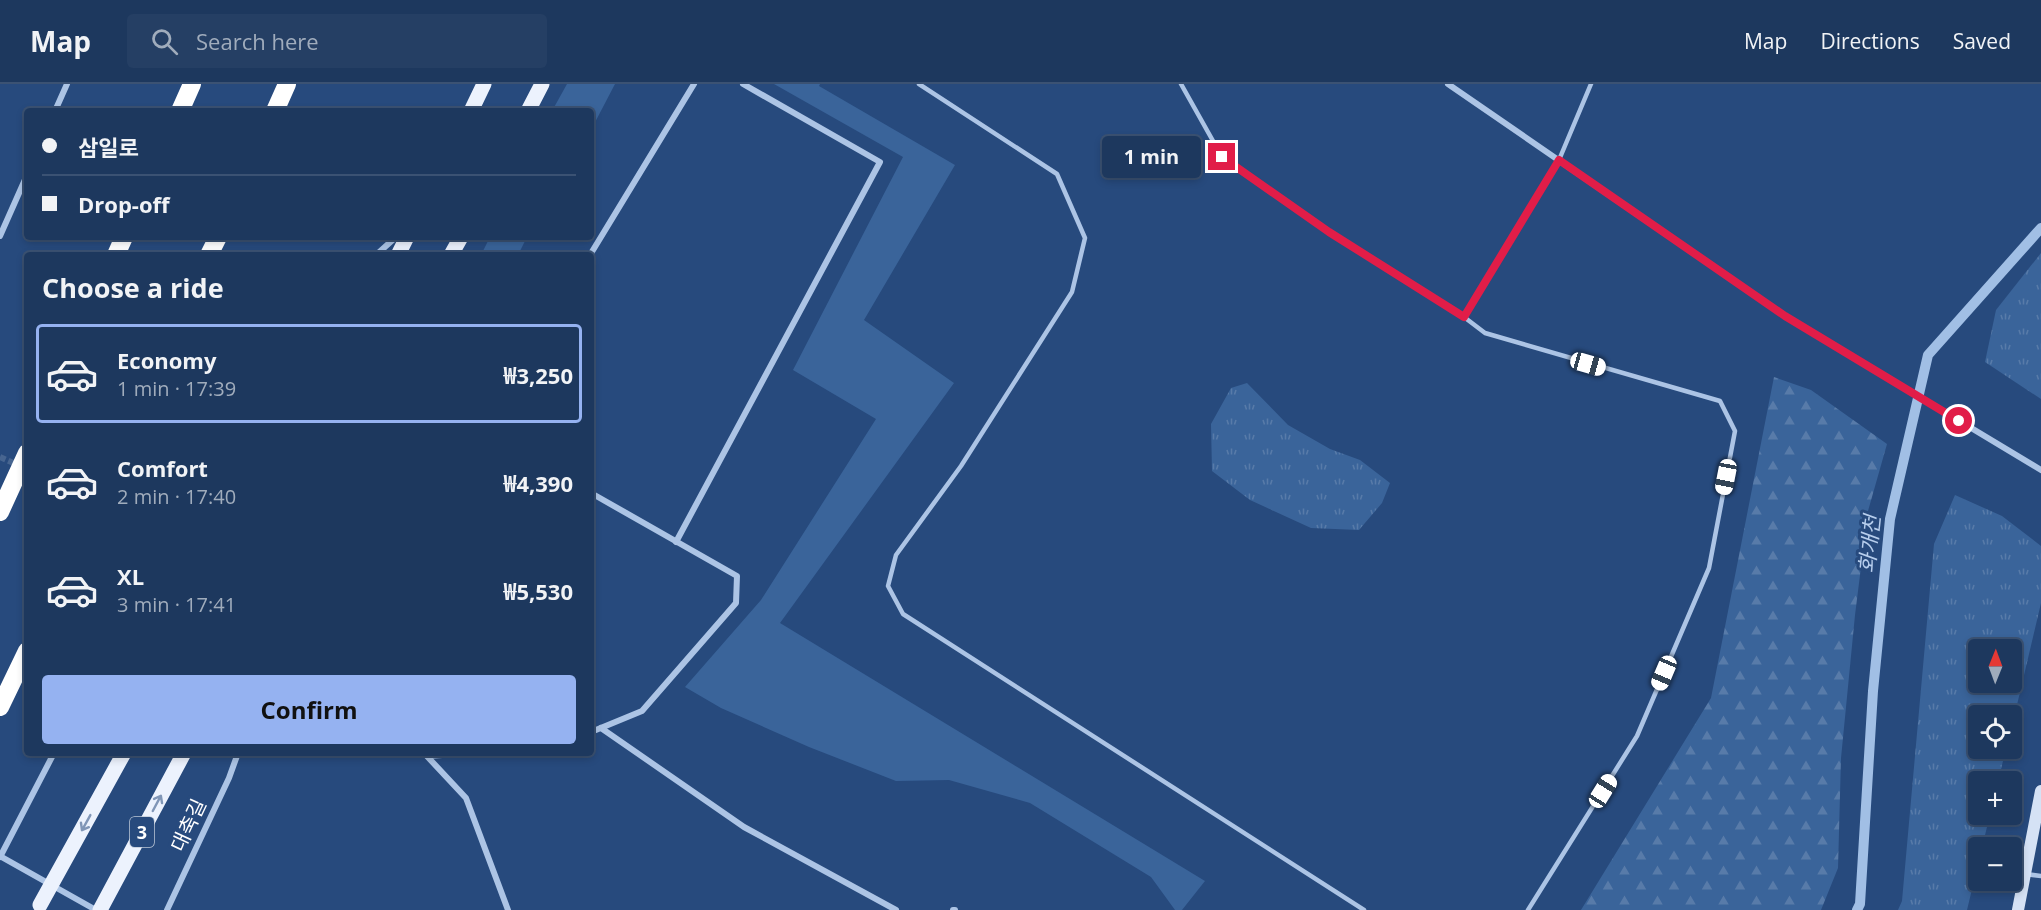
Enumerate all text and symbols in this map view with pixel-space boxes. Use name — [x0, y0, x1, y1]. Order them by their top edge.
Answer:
search box — [127, 14, 547, 68]
text: Map — [30, 22, 91, 60]
icon: search — [148, 25, 181, 58]
text: Search here — [196, 26, 319, 56]
text: Map — [1744, 27, 1787, 55]
text: Directions — [1820, 27, 1920, 55]
text: Saved — [1953, 27, 2011, 55]
text: 삼일로 — [78, 132, 139, 162]
callout: 1 min — [1102, 136, 1201, 178]
text: 1 min — [1124, 143, 1179, 170]
route end — [1208, 143, 1235, 170]
text: Drop-off — [78, 189, 170, 219]
text: Choose a ride — [42, 269, 224, 306]
text: Economy — [117, 345, 216, 375]
icon: car — [45, 347, 99, 401]
car — [1568, 350, 1608, 378]
text: ₩3,250 — [503, 360, 573, 390]
text: 1 min · 17:39 — [117, 375, 236, 402]
route start — [1945, 407, 1972, 434]
text: Comfort — [117, 453, 208, 483]
icon: car — [45, 455, 99, 509]
car — [1714, 458, 1738, 496]
text: ₩4,390 — [503, 468, 573, 498]
text: 2 min · 17:40 — [117, 483, 236, 510]
water label: 화개천 — [1852, 511, 1886, 574]
text: XL — [117, 561, 144, 591]
icon: car — [45, 563, 99, 617]
text: ₩5,530 — [503, 576, 573, 606]
text: 3 min · 17:41 — [117, 591, 236, 618]
north arrow — [1968, 639, 2022, 693]
map controls — [1968, 639, 2022, 891]
car — [1649, 653, 1679, 693]
button: Confirm — [42, 675, 576, 744]
button: locate — [1968, 705, 2022, 759]
car — [1586, 771, 1620, 811]
button: + — [1968, 771, 2022, 825]
street label: 대축길 — [164, 794, 212, 856]
one-way arrow — [151, 795, 163, 812]
one-way arrow — [80, 813, 91, 831]
road number: 3 — [130, 817, 154, 847]
button: − — [1968, 837, 2022, 891]

